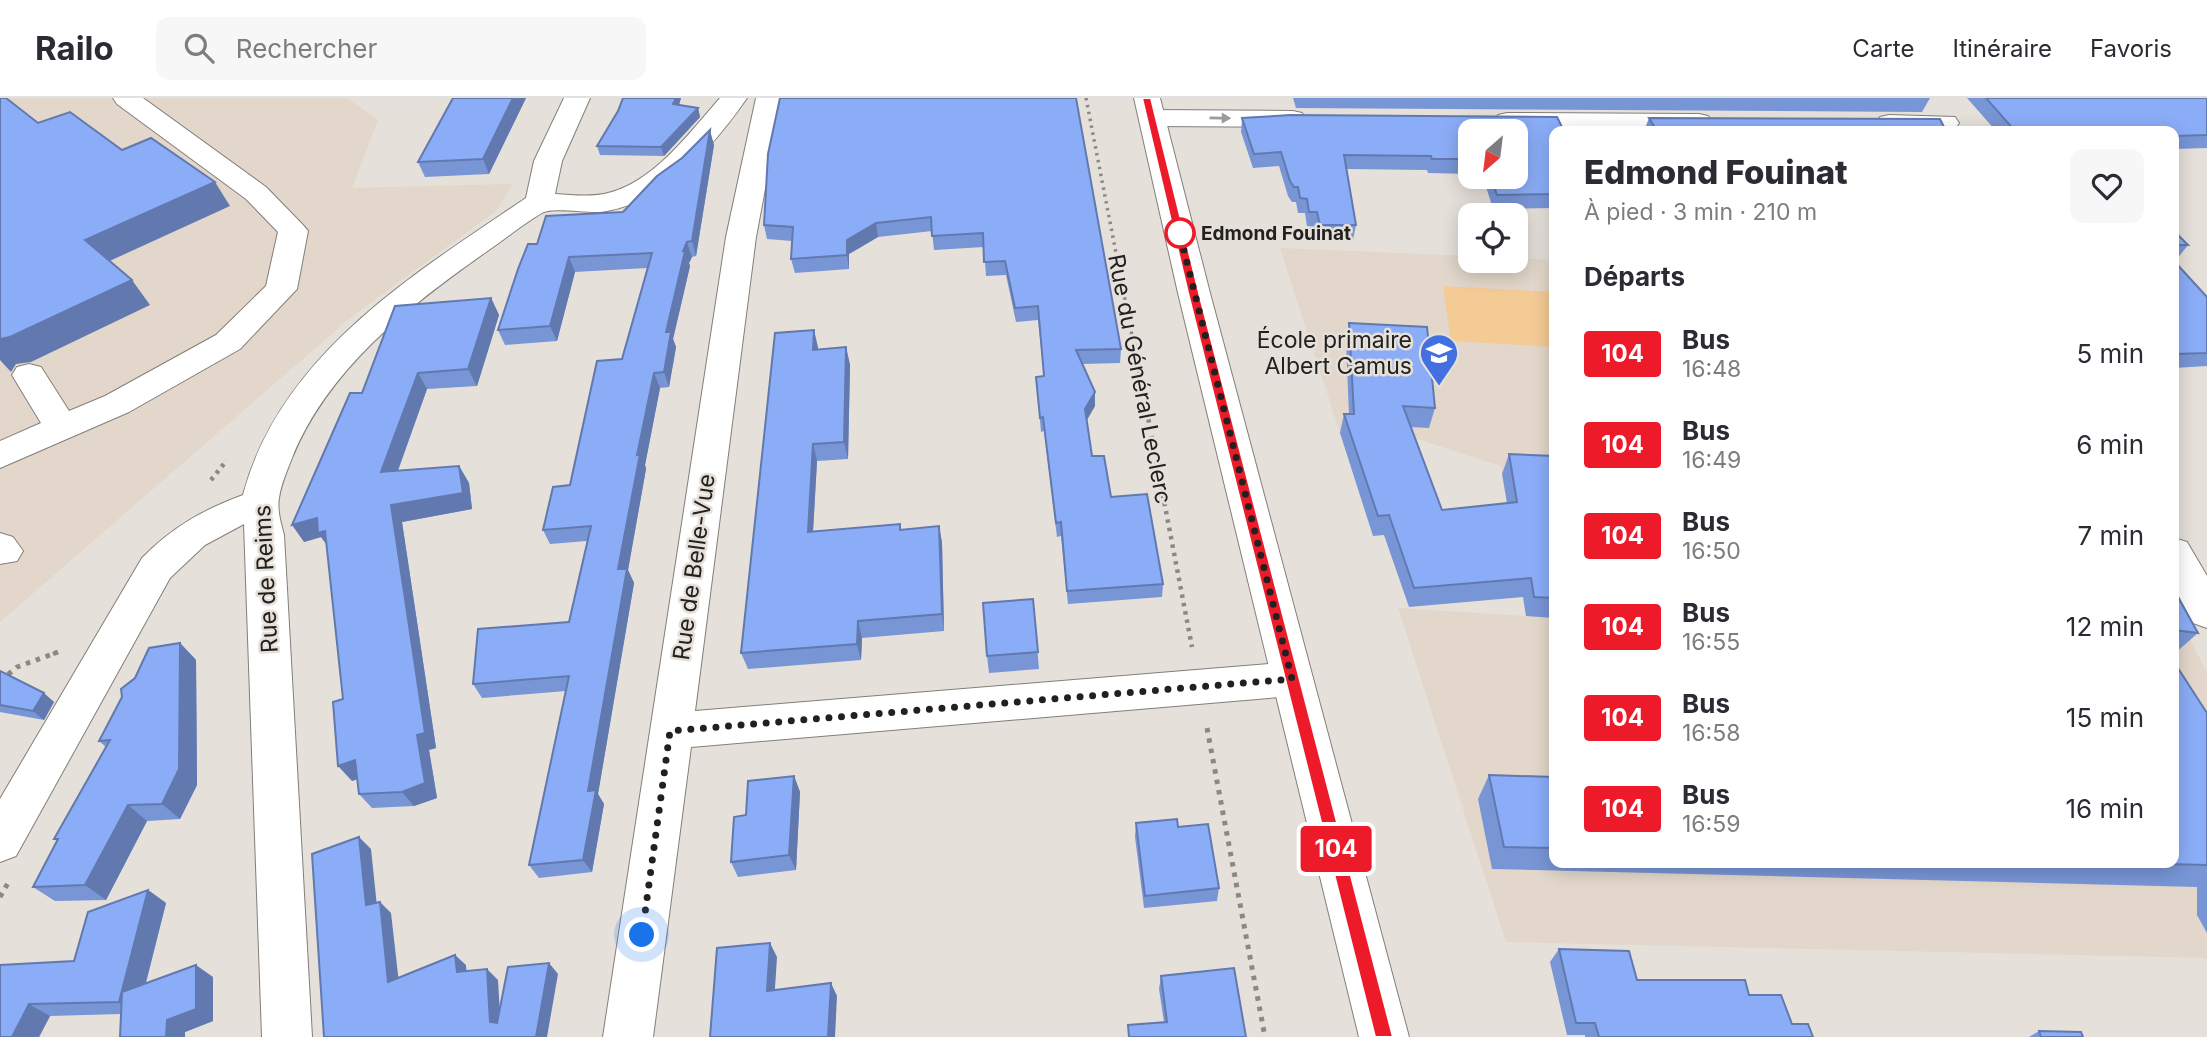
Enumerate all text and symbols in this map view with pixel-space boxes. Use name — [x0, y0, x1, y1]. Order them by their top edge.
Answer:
search box — [156, 17, 646, 80]
text: Railo — [35, 28, 114, 68]
icon: search — [180, 29, 218, 67]
text: Rechercher — [236, 33, 377, 64]
text: Carte — [1852, 34, 1914, 63]
text: Itinéraire — [1952, 34, 2052, 63]
text: Favoris — [2090, 34, 2172, 63]
one-way arrow — [1209, 112, 1231, 124]
north arrow — [1458, 119, 1528, 189]
map controls — [1458, 119, 1528, 273]
button: heart — [2070, 149, 2144, 223]
text: Edmond Fouinat — [1584, 152, 1848, 192]
text: À pied · 3 min · 210 m — [1584, 198, 1817, 226]
button: locate — [1458, 203, 1528, 273]
marker: Edmond Fouinat — [1165, 218, 1195, 248]
place label: Edmond Fouinat — [1201, 222, 1351, 245]
street label: Rue du Général Leclerc — [1102, 252, 1178, 506]
text: Départs — [1584, 261, 1685, 292]
text: Bus — [1682, 324, 1730, 355]
place label: École primaire Albert Camus — [1257, 326, 1412, 380]
school or university icon: École primaire Albert Camus — [1418, 332, 1460, 387]
text: 5 min — [2076, 338, 2144, 369]
text: 104 — [1601, 339, 1644, 368]
text: 16:48 — [1682, 355, 1741, 383]
text: Bus — [1682, 415, 1730, 446]
text: 6 min — [2076, 429, 2144, 460]
text: 104 — [1601, 430, 1644, 459]
text: 16:49 — [1682, 446, 1741, 474]
street label: Rue de Belle-Vue — [667, 472, 721, 662]
street label: Rue de Reims — [248, 504, 284, 654]
text: Bus — [1682, 506, 1730, 537]
text: 7 min — [2078, 520, 2144, 551]
text: 104 — [1601, 521, 1644, 550]
text: 16:50 — [1682, 537, 1741, 565]
text: Bus — [1682, 597, 1730, 628]
text: 12 min — [2066, 611, 2144, 642]
text: 104 — [1601, 612, 1644, 641]
text: 16:55 — [1682, 628, 1740, 656]
text: Bus — [1682, 688, 1730, 719]
text: 15 min — [2066, 702, 2144, 733]
text: 104 — [1601, 703, 1644, 732]
text: 16:58 — [1682, 719, 1740, 747]
text: Bus — [1682, 779, 1730, 810]
text: 16 min — [2066, 793, 2144, 824]
text: 104 — [1601, 794, 1644, 823]
text: 16:59 — [1682, 810, 1741, 838]
line badge: 104 — [1296, 826, 1376, 872]
text: 104 — [1315, 834, 1357, 863]
your location — [624, 917, 659, 952]

